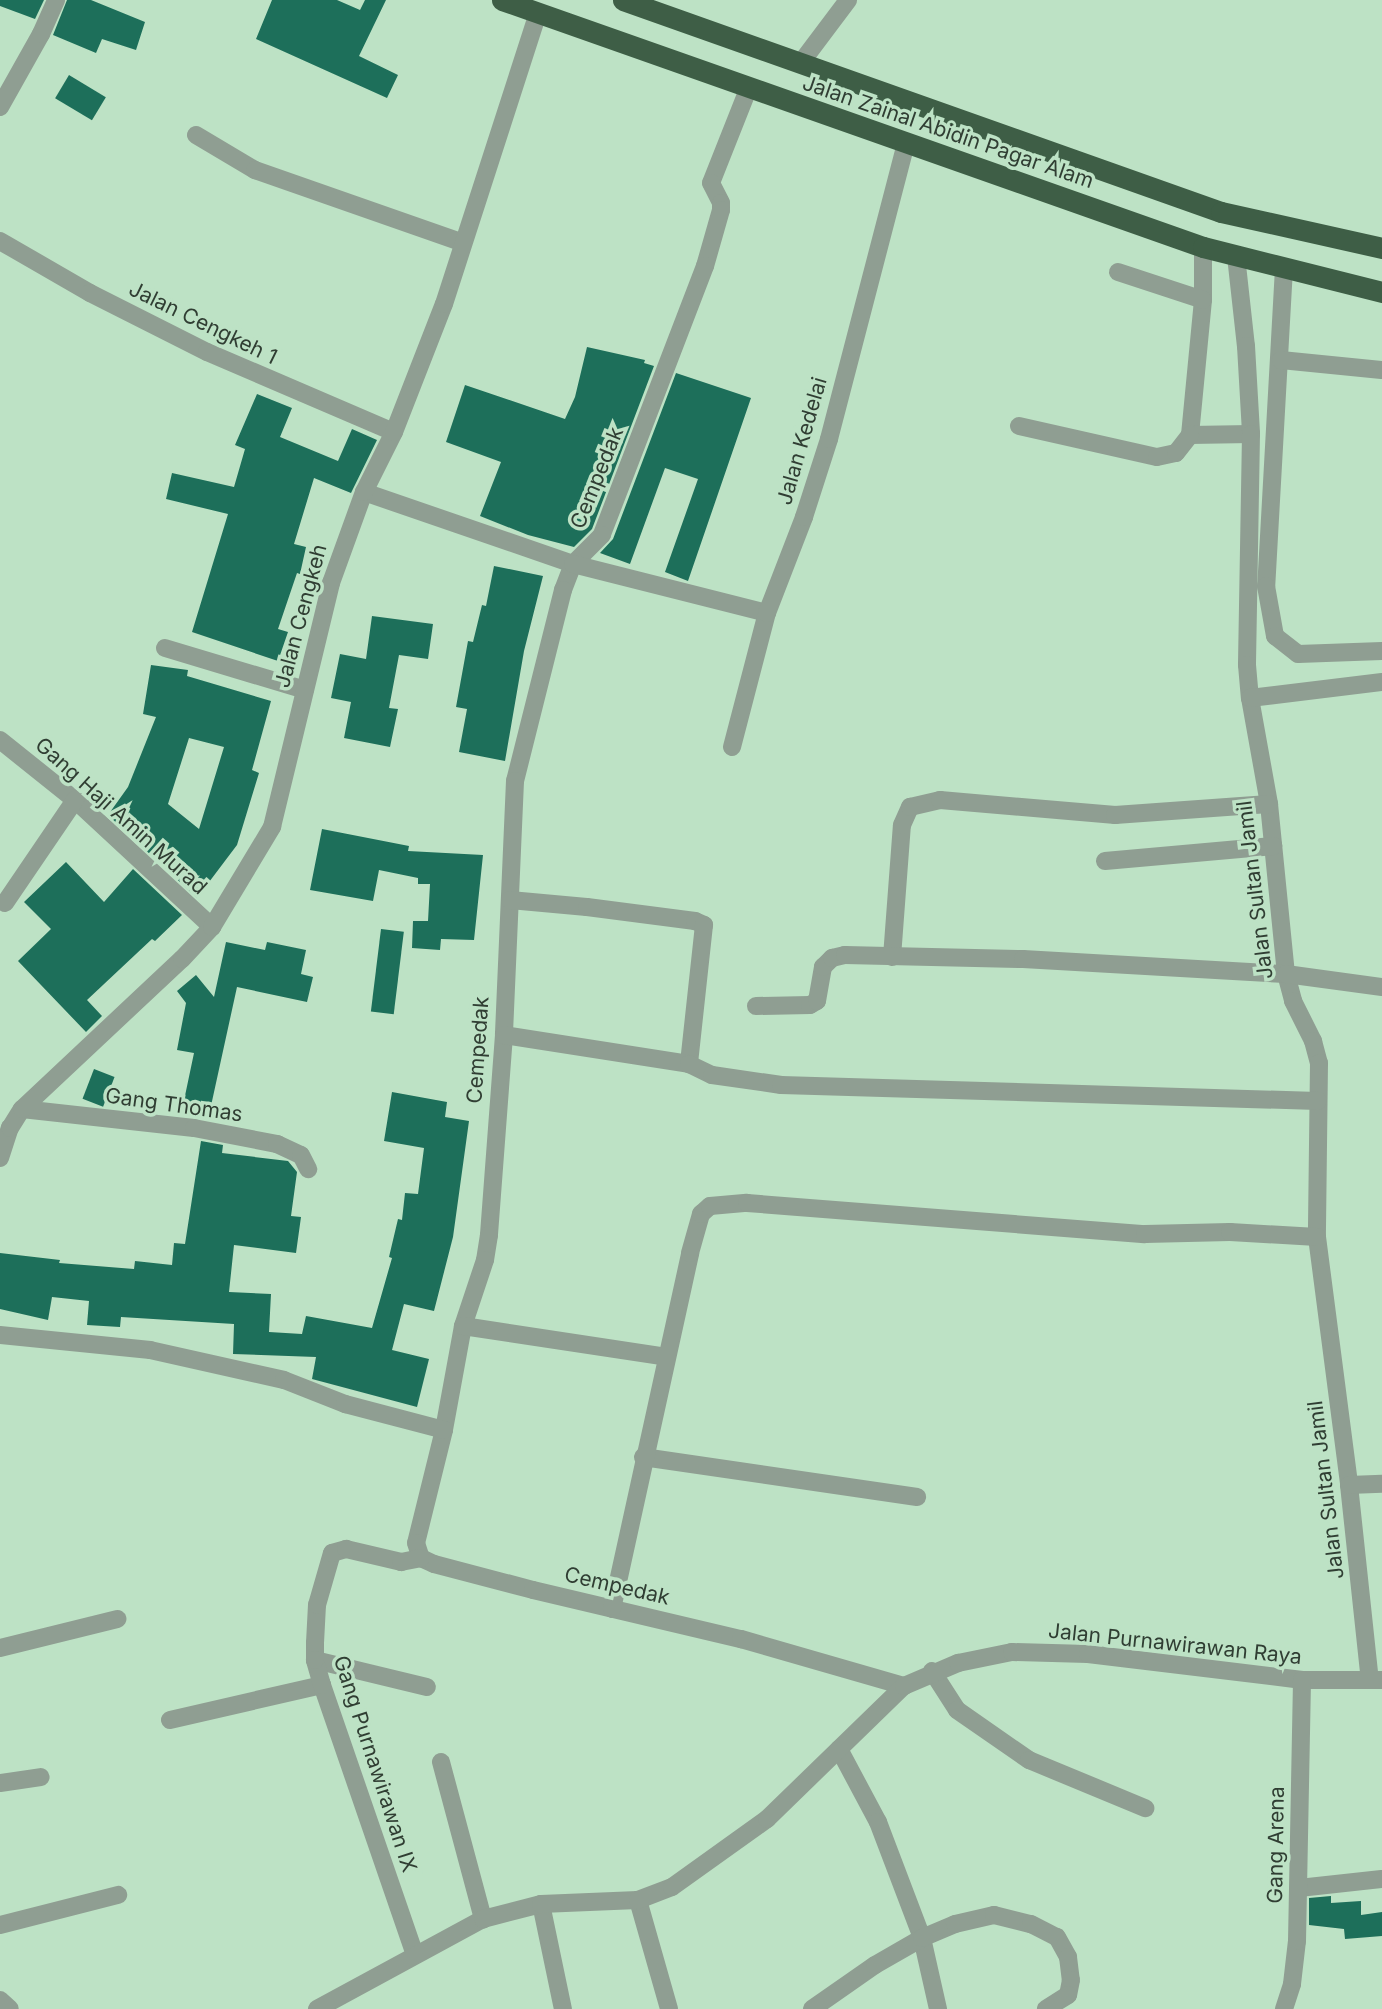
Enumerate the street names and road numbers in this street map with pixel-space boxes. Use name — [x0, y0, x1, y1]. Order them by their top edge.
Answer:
street label: Jalan Zainal Abidin Pagar Alam — [799, 70, 1097, 194]
street label: Jalan Cengkeh 1 — [125, 276, 281, 370]
street label: Jalan Kedelai — [772, 374, 832, 508]
street label: Cempedak — [565, 424, 629, 532]
street label: Jalan Cengkeh — [270, 541, 332, 691]
street label: Gang Haji Amin Murad — [30, 732, 212, 900]
street label: Jalan Sultan Jamil — [1232, 799, 1278, 981]
street label: Cempedak — [462, 996, 494, 1104]
street label: Gang Thomas — [104, 1083, 244, 1127]
street label: Jalan Sultan Jamil — [1303, 1399, 1349, 1581]
street label: Cempedak — [562, 1562, 672, 1610]
street label: Jalan Purnawirawan Raya — [1047, 1618, 1303, 1670]
street label: Gang Purnawirawan IX — [328, 1653, 422, 1875]
street label: Gang Arena — [1262, 1786, 1290, 1904]

